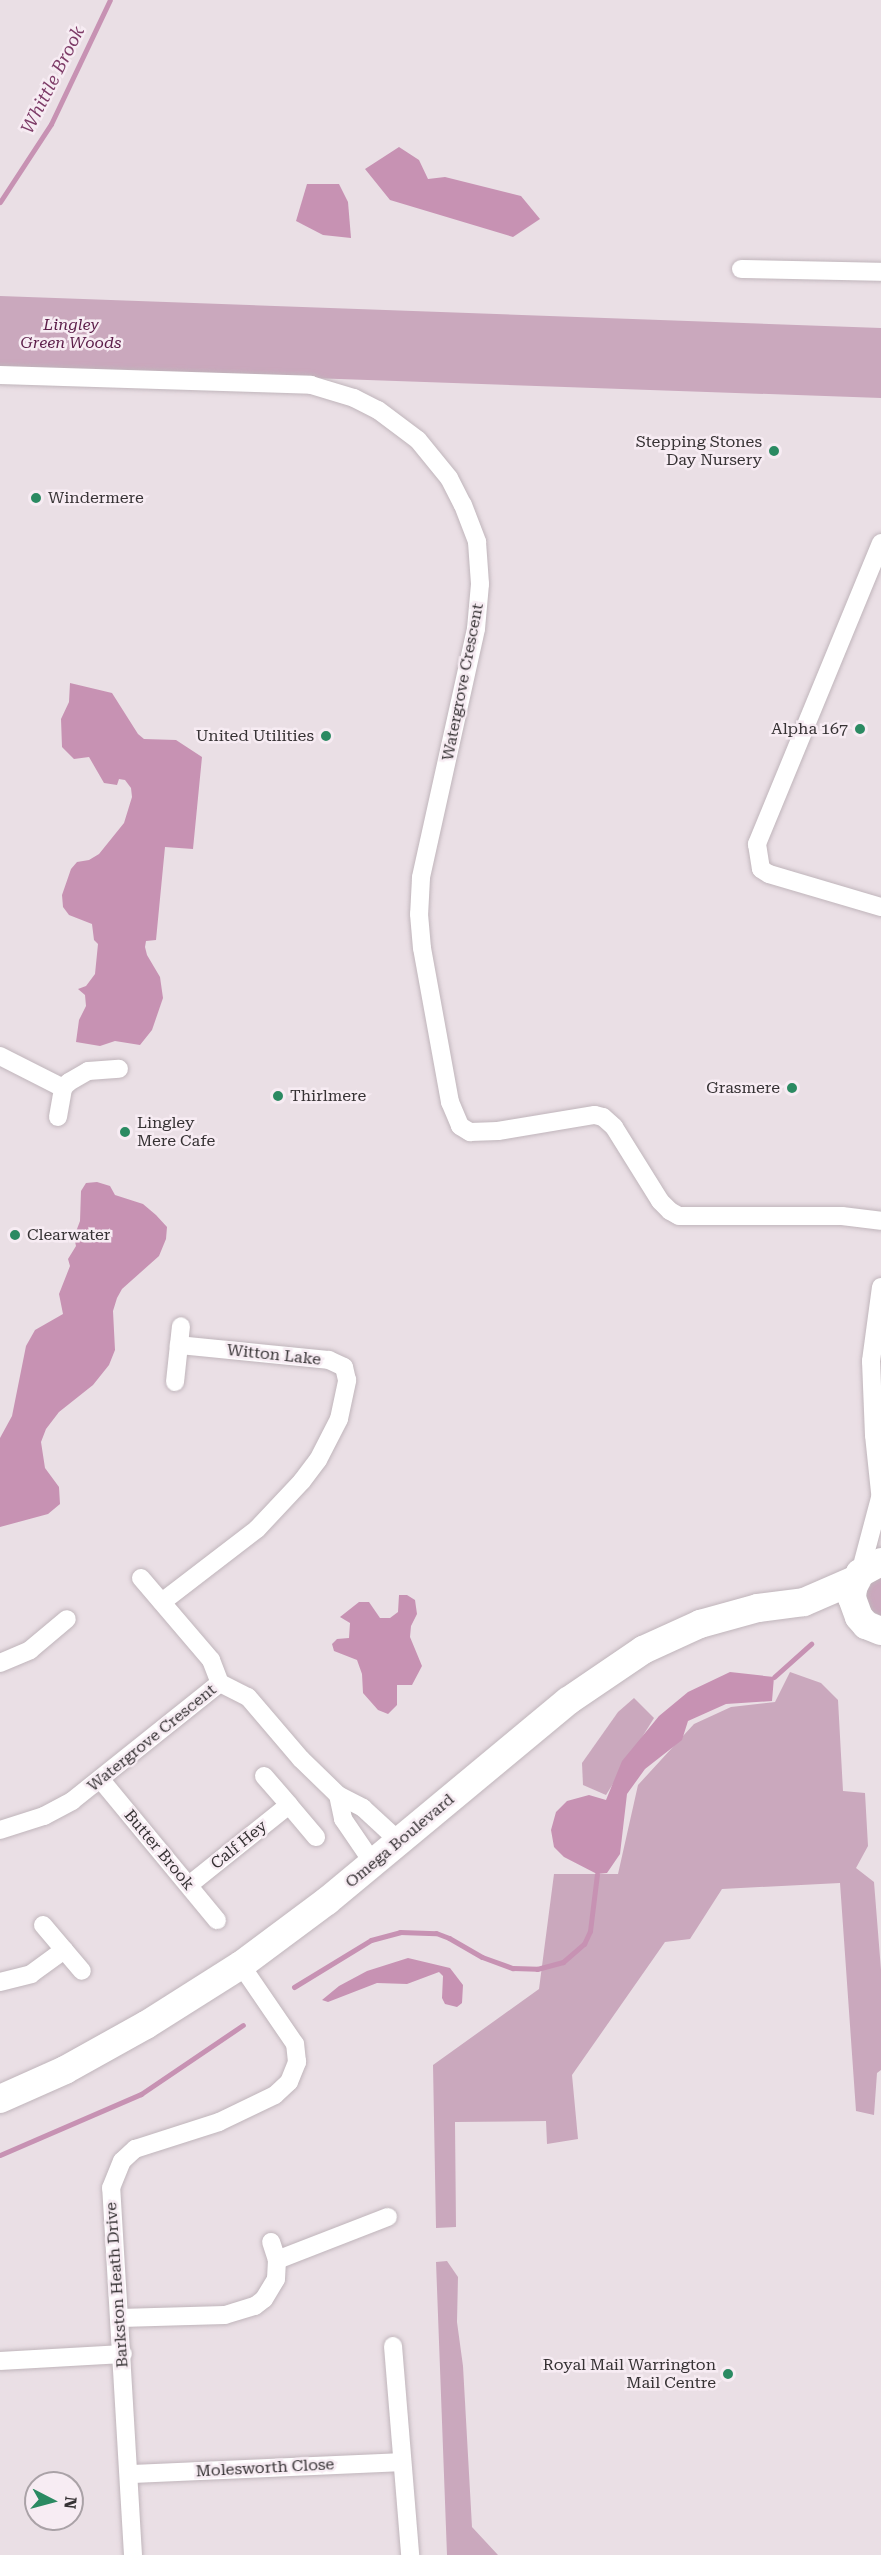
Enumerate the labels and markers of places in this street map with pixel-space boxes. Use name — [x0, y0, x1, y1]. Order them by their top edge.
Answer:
place label: Stepping Stones Day Nursery — [636, 432, 762, 470]
marker: Stepping Stones Day Nursery — [767, 444, 781, 458]
place label: Windermere — [48, 488, 144, 508]
marker: Windermere — [29, 491, 43, 505]
place label: Alpha 167 — [771, 719, 848, 739]
marker: Alpha 167 — [853, 722, 867, 736]
place label: United Utilities — [196, 726, 314, 746]
marker: United Utilities — [319, 729, 333, 743]
place label: Grasmere — [706, 1078, 780, 1098]
marker: Grasmere — [785, 1081, 799, 1095]
place label: Thirlmere — [290, 1086, 366, 1106]
marker: Thirlmere — [271, 1089, 285, 1103]
place label: Lingley Mere Cafe — [137, 1113, 215, 1151]
marker: Lingley Mere Cafe — [118, 1125, 132, 1139]
place label: Clearwater — [27, 1225, 110, 1245]
marker: Clearwater — [8, 1228, 22, 1242]
place label: Royal Mail Warrington Mail Centre — [543, 2355, 716, 2393]
marker: Royal Mail Warrington Mail Centre — [721, 2367, 735, 2381]

